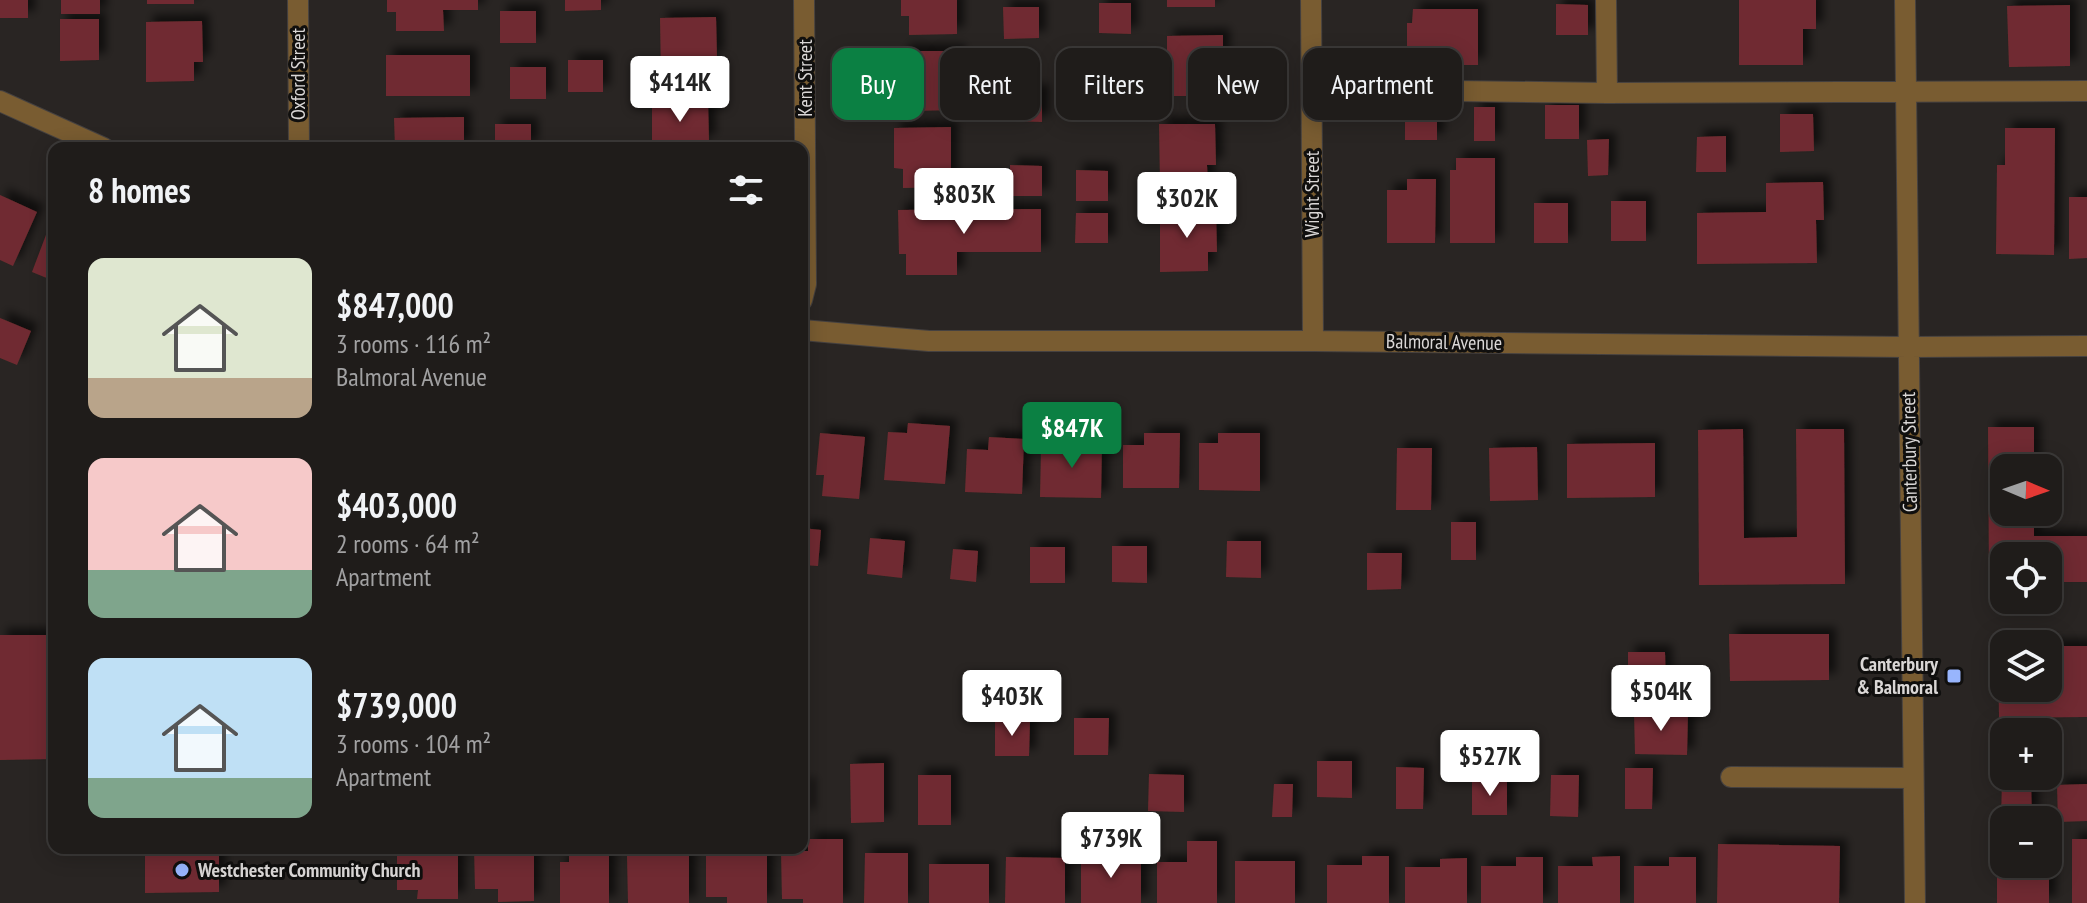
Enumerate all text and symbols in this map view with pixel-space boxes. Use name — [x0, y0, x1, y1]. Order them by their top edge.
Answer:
street label: Oxford Street — [285, 27, 311, 120]
street label: Kent Street — [792, 39, 818, 117]
chip: Buy — [832, 48, 924, 120]
chip: Rent — [940, 48, 1040, 120]
chip: Filters — [1056, 48, 1172, 120]
chip: New — [1188, 48, 1287, 120]
chip: Apartment — [1303, 48, 1462, 120]
pin: $414K — [624, 56, 736, 124]
text: $414K — [648, 65, 712, 98]
street label: Wight Street — [1299, 150, 1325, 237]
text: 8 homes — [88, 168, 191, 212]
icon: filters — [724, 168, 768, 212]
pin: $803K — [908, 168, 1020, 236]
pin: $302K — [1131, 172, 1243, 240]
text: $803K — [932, 177, 996, 210]
text: $302K — [1155, 181, 1219, 214]
text: $847,000 — [336, 283, 454, 327]
icon: home — [152, 290, 248, 386]
text: 3 rooms · 116 m² — [336, 327, 491, 360]
street label: Balmoral Avenue — [1386, 328, 1502, 356]
text: Balmoral Avenue — [336, 360, 487, 393]
street label: Canterbury Street — [1895, 391, 1923, 512]
pin: $847K — [1016, 402, 1128, 470]
text: $847K — [1040, 411, 1104, 444]
north arrow — [1990, 454, 2062, 526]
map controls — [1990, 454, 2062, 878]
text: $403,000 — [336, 483, 457, 527]
icon: home — [152, 490, 248, 586]
text: 2 rooms · 64 m² — [336, 527, 480, 560]
button: locate — [1990, 542, 2062, 614]
text: Apartment — [336, 560, 431, 593]
button: layers — [1990, 630, 2062, 702]
place label: Canterbury & Balmoral — [1856, 651, 1939, 700]
pin: $504K — [1605, 665, 1717, 733]
marker: Canterbury & Balmoral — [1945, 667, 1963, 685]
pin: $403K — [956, 670, 1068, 738]
text: $504K — [1629, 674, 1693, 707]
text: $403K — [980, 679, 1044, 712]
text: $739,000 — [336, 683, 457, 727]
icon: home — [152, 690, 248, 786]
button: + — [1990, 718, 2062, 790]
text: 3 rooms · 104 m² — [336, 727, 491, 760]
pin: $527K — [1434, 730, 1546, 798]
text: $527K — [1458, 739, 1522, 772]
text: Apartment — [336, 760, 431, 793]
button: − — [1990, 806, 2062, 878]
pin: $739K — [1055, 812, 1167, 880]
text: $739K — [1079, 821, 1143, 854]
place label: Westchester Community Church — [197, 857, 420, 883]
marker: Westchester Community Church — [173, 861, 191, 879]

